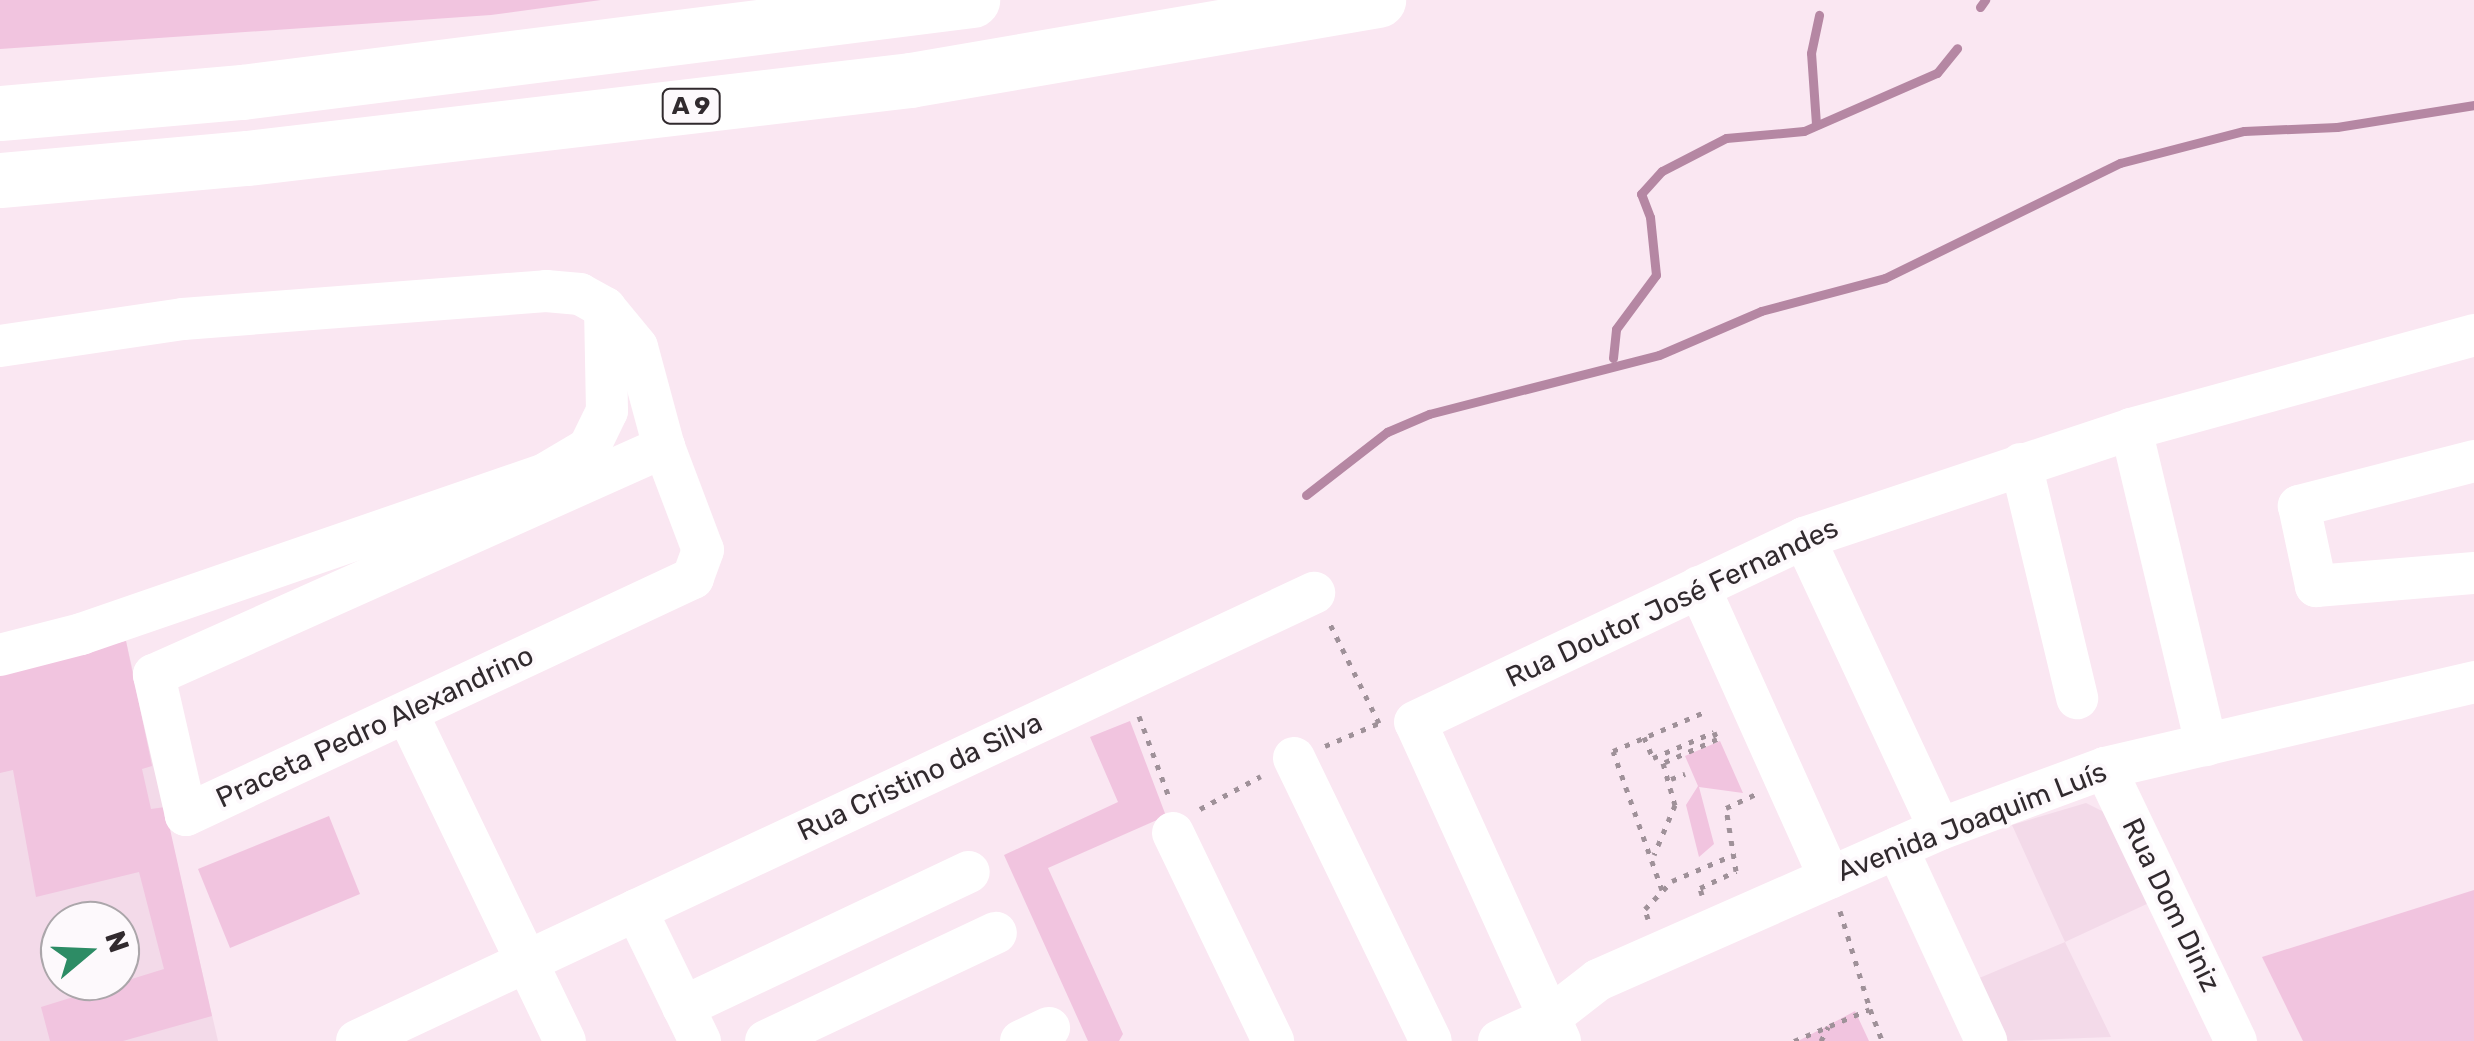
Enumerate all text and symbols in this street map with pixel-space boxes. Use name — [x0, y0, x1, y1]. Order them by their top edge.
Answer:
road number: A 9 — [661, 86, 721, 126]
street label: Rua Doutor José Fernandes — [1500, 511, 1844, 695]
street label: Praceta Pedro Alexandrino — [211, 638, 539, 816]
street label: Rua Cristino da Silva — [792, 706, 1048, 848]
street label: Avenida Joaquim Luís — [1833, 755, 2111, 889]
street label: Rua Dom Diniz — [2115, 813, 2227, 997]
north arrow — [40, 901, 140, 1001]
text: N — [98, 927, 136, 957]

